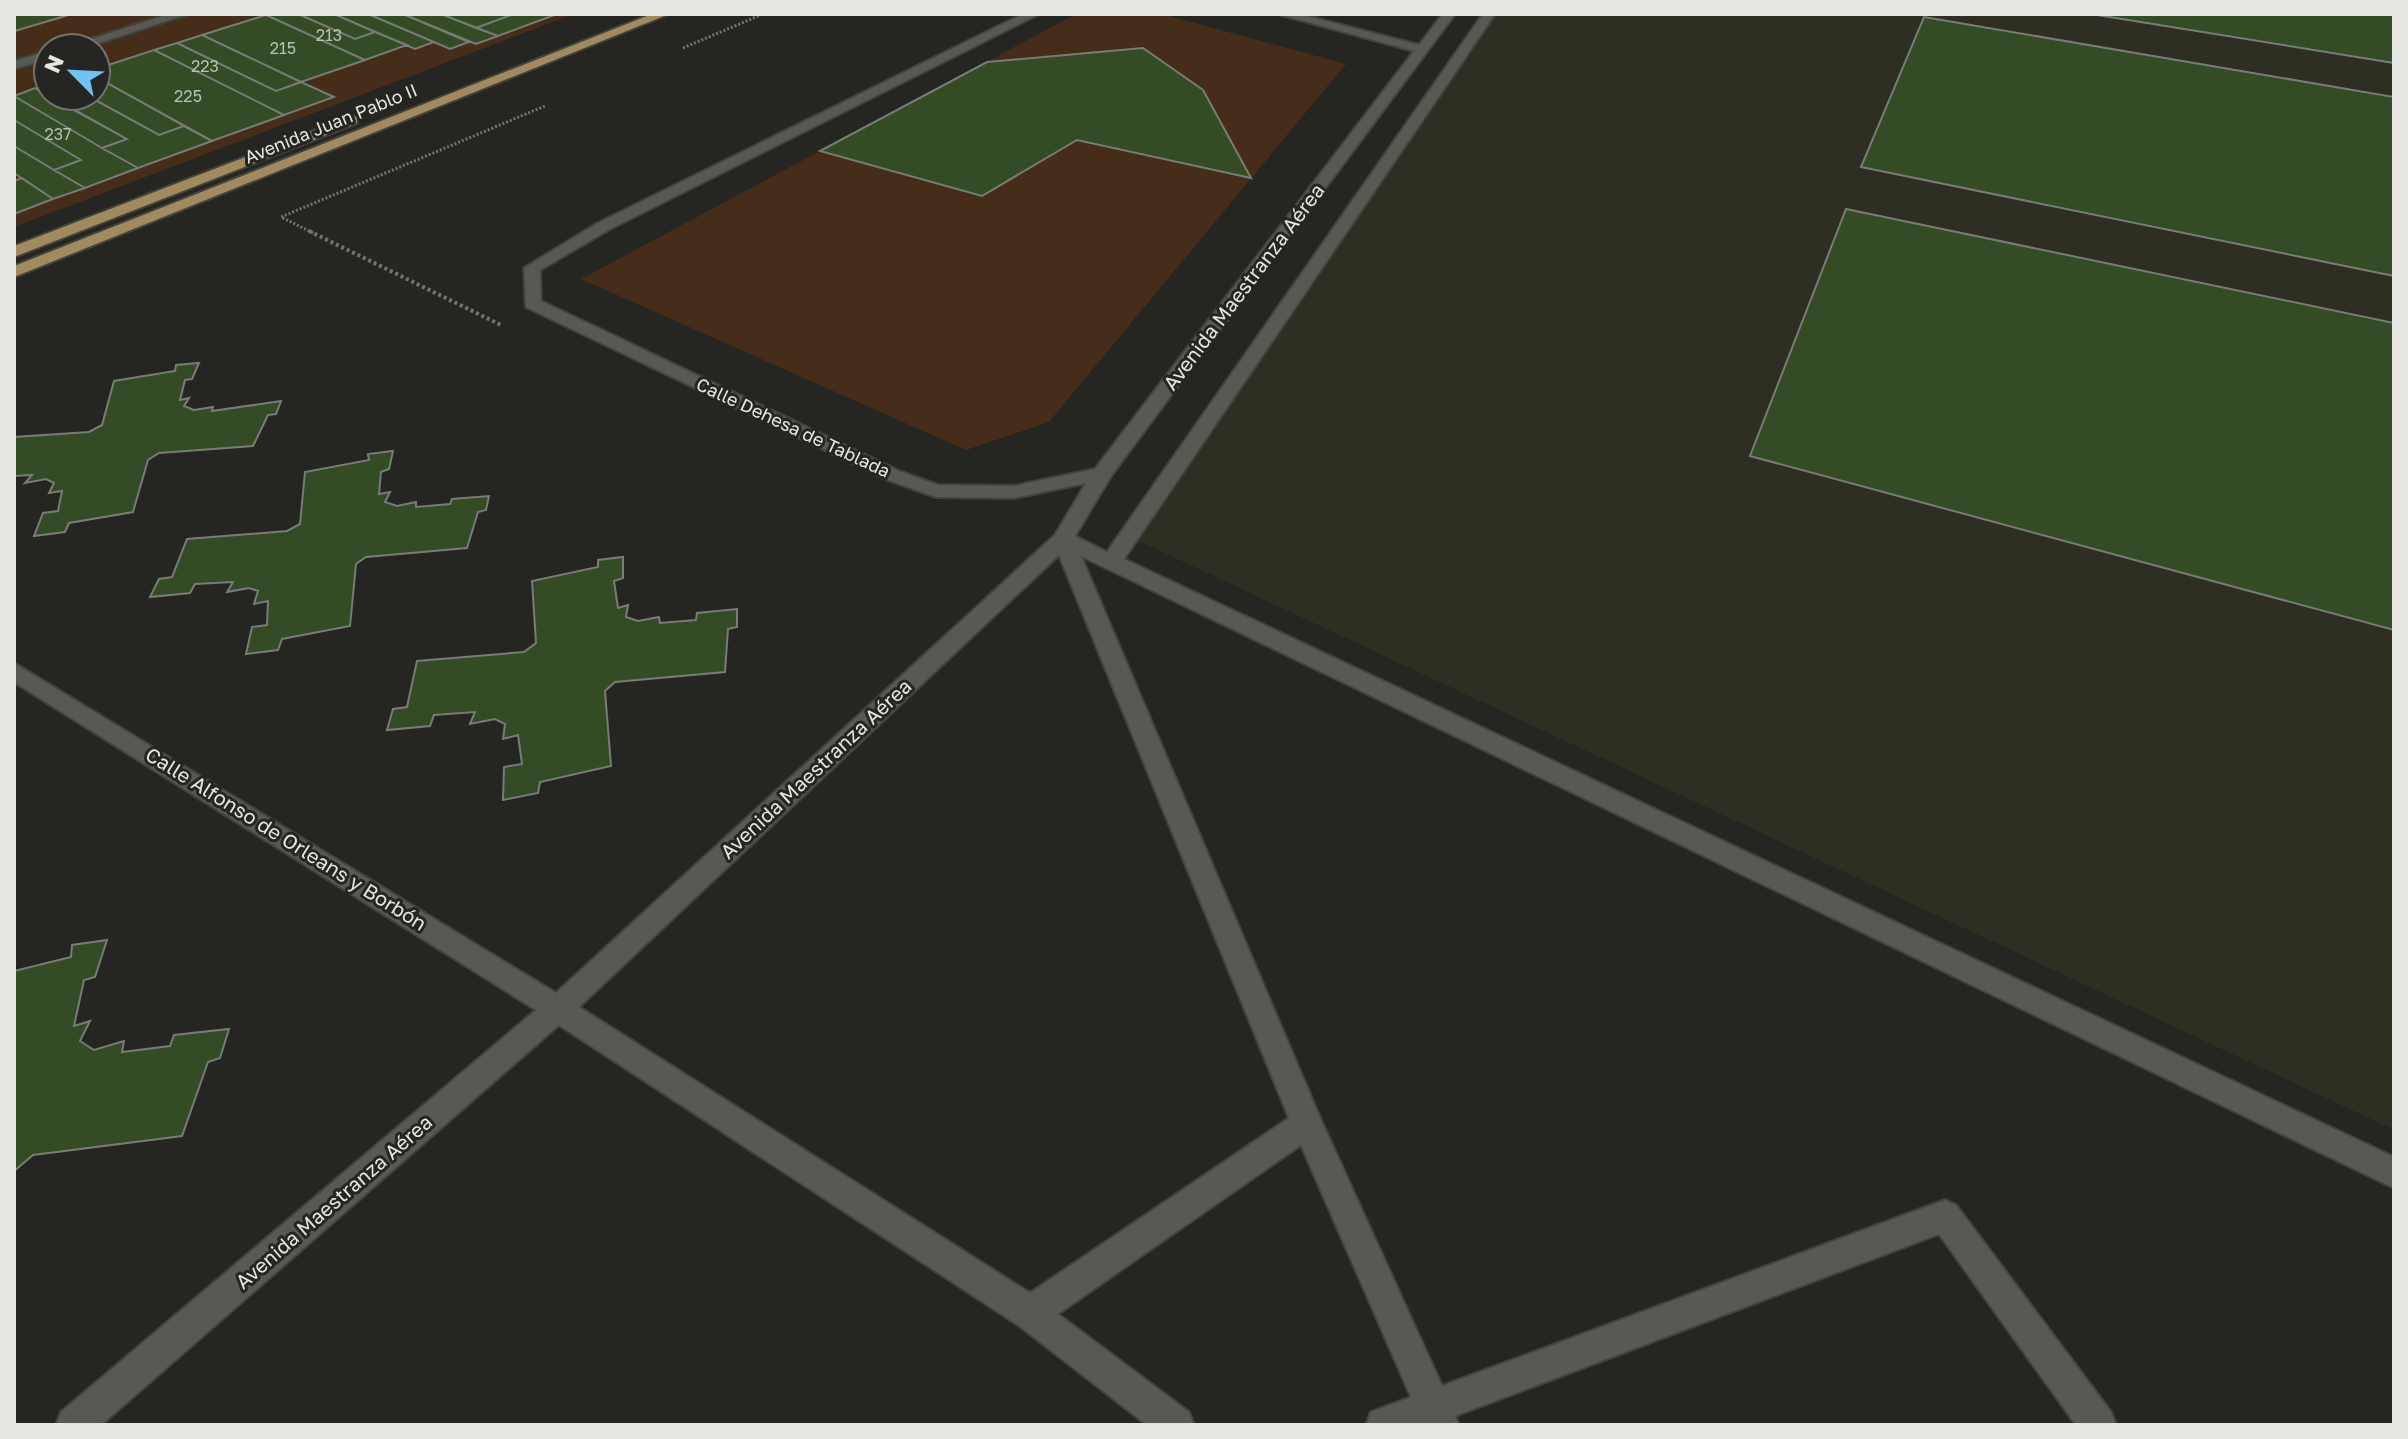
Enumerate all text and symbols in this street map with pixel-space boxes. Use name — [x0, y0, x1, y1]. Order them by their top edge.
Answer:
house number: 213 — [316, 25, 342, 45]
north arrow — [32, 32, 112, 112]
house number: 215 — [270, 38, 296, 58]
text: N — [38, 51, 69, 77]
house number: 223 — [191, 56, 219, 76]
street label: Avenida Juan Pablo II — [241, 78, 420, 168]
house number: 225 — [174, 86, 202, 106]
house number: 237 — [44, 124, 72, 144]
street label: Avenida Maestranza Aérea — [1158, 178, 1329, 394]
street label: Calle Dehesa de Tablada — [693, 372, 894, 482]
street label: Avenida Maestranza Aérea — [715, 673, 916, 863]
street label: Calle Alfonso de Orleans y Borbón — [142, 741, 431, 935]
street label: Avenida Maestranza Aérea — [230, 1109, 437, 1293]

